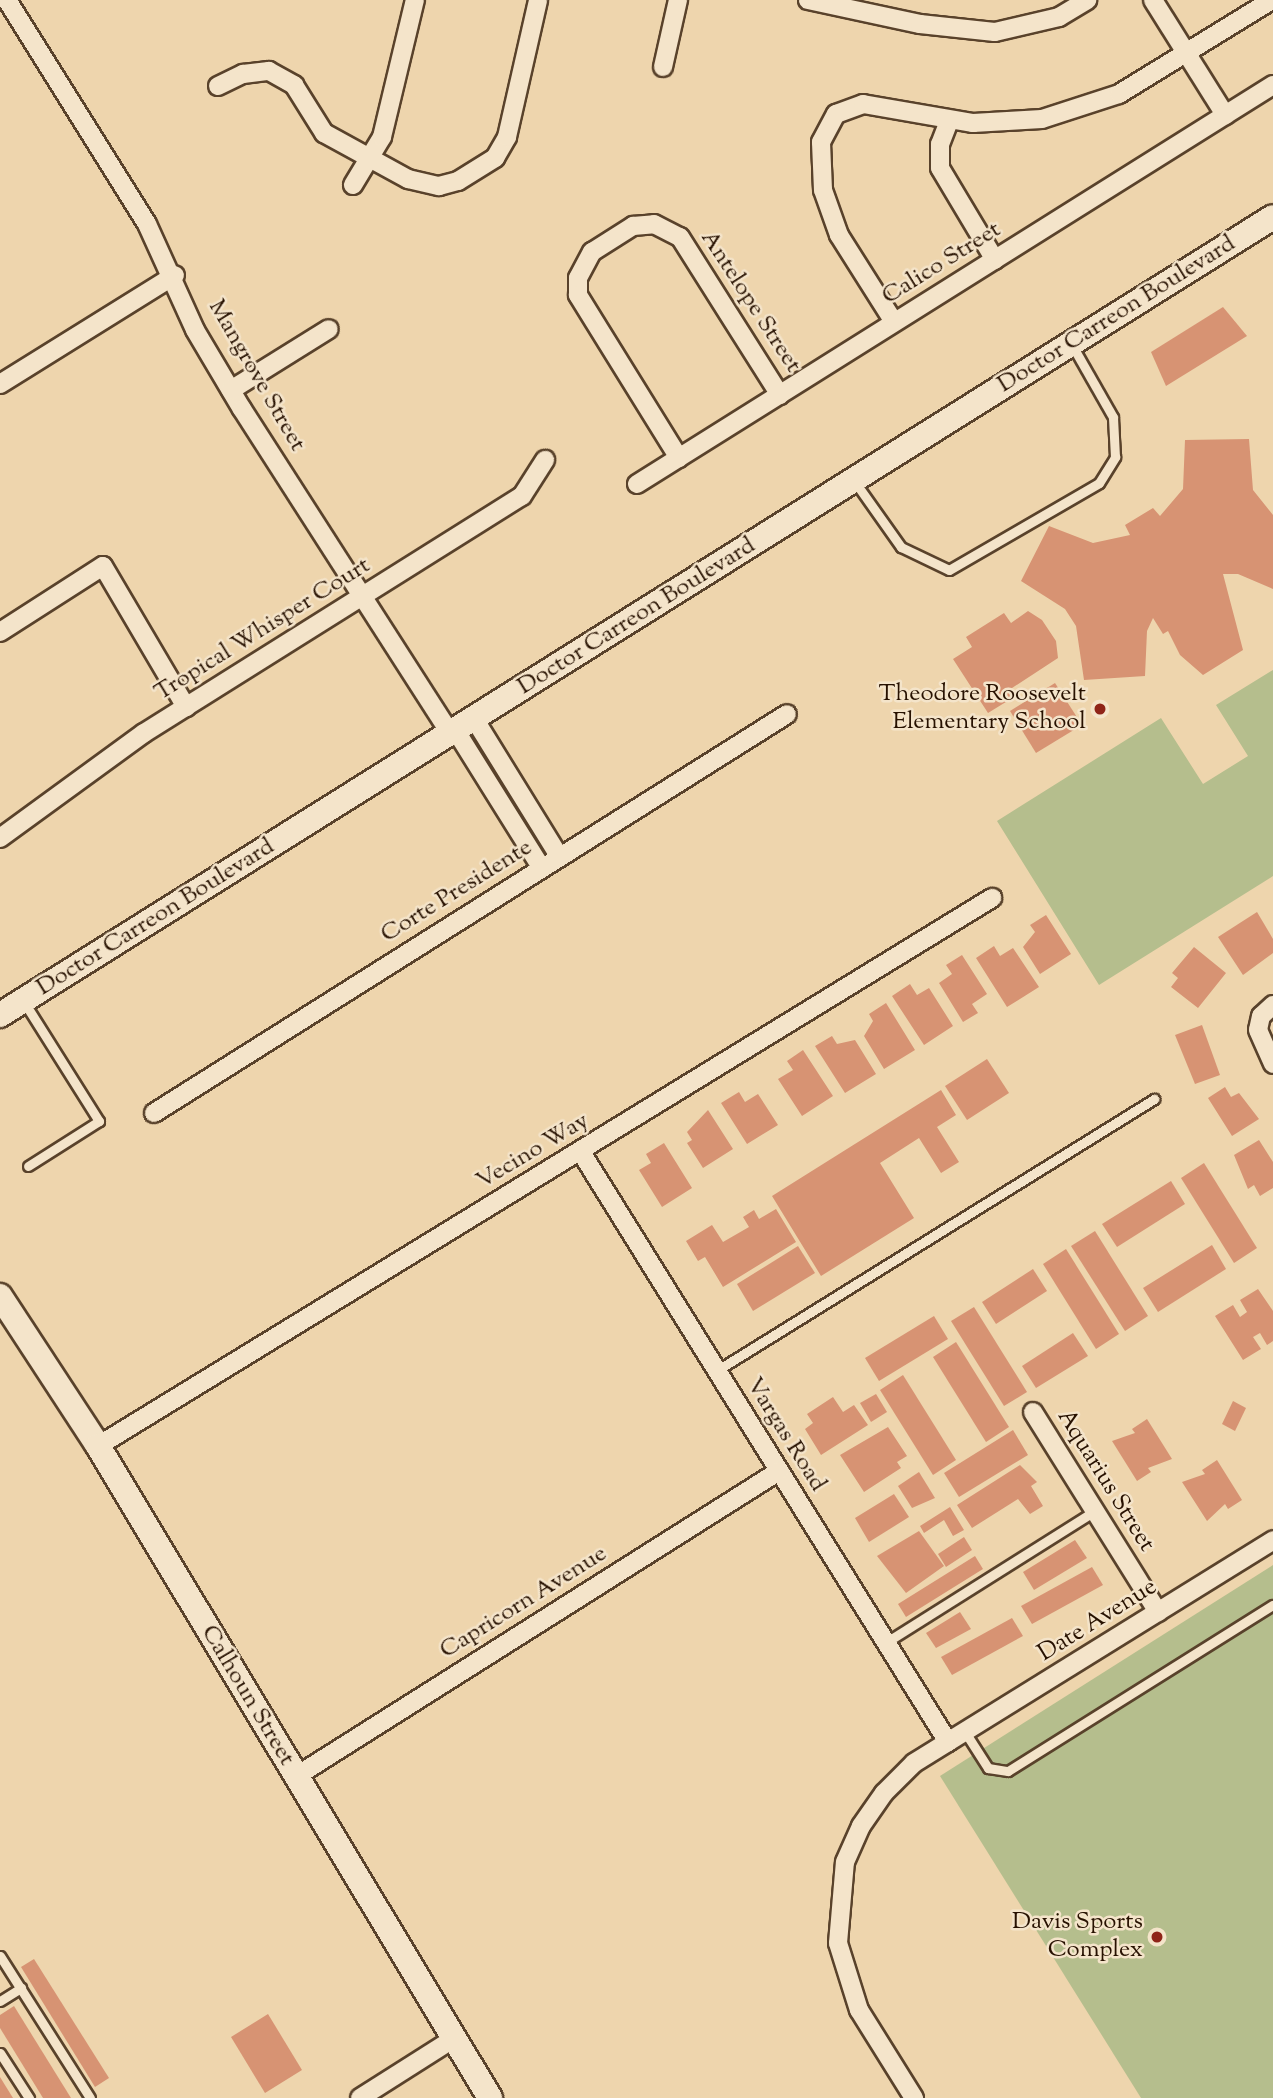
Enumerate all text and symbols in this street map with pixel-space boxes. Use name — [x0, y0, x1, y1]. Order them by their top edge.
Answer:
street label: Calico Street — [877, 216, 1007, 312]
street label: Antelope Street — [693, 226, 807, 378]
street label: Doctor Carreon Boulevard — [993, 230, 1241, 400]
street label: Mangrove Street — [201, 295, 311, 457]
street label: Doctor Carreon Boulevard — [513, 532, 761, 702]
street label: Tropical Whisper Court — [150, 552, 376, 708]
place label: Theodore Roosevelt Elementary School — [879, 681, 1086, 737]
marker: Theodore Roosevelt Elementary School — [1092, 701, 1108, 717]
street label: Doctor Carreon Boulevard — [32, 833, 280, 1003]
street label: Corte Presidente — [376, 834, 538, 950]
street label: Vecino Way — [472, 1107, 594, 1197]
street label: Vargas Road — [739, 1373, 831, 1497]
street label: Aquarius Street — [1050, 1405, 1160, 1557]
street label: Capricorn Avenue — [435, 1540, 613, 1666]
street label: Date Avenue — [1033, 1573, 1163, 1669]
street label: Calhoun Street — [194, 1621, 300, 1771]
place label: Davis Sports Complex — [1012, 1909, 1143, 1965]
marker: Davis Sports Complex — [1149, 1929, 1165, 1945]

